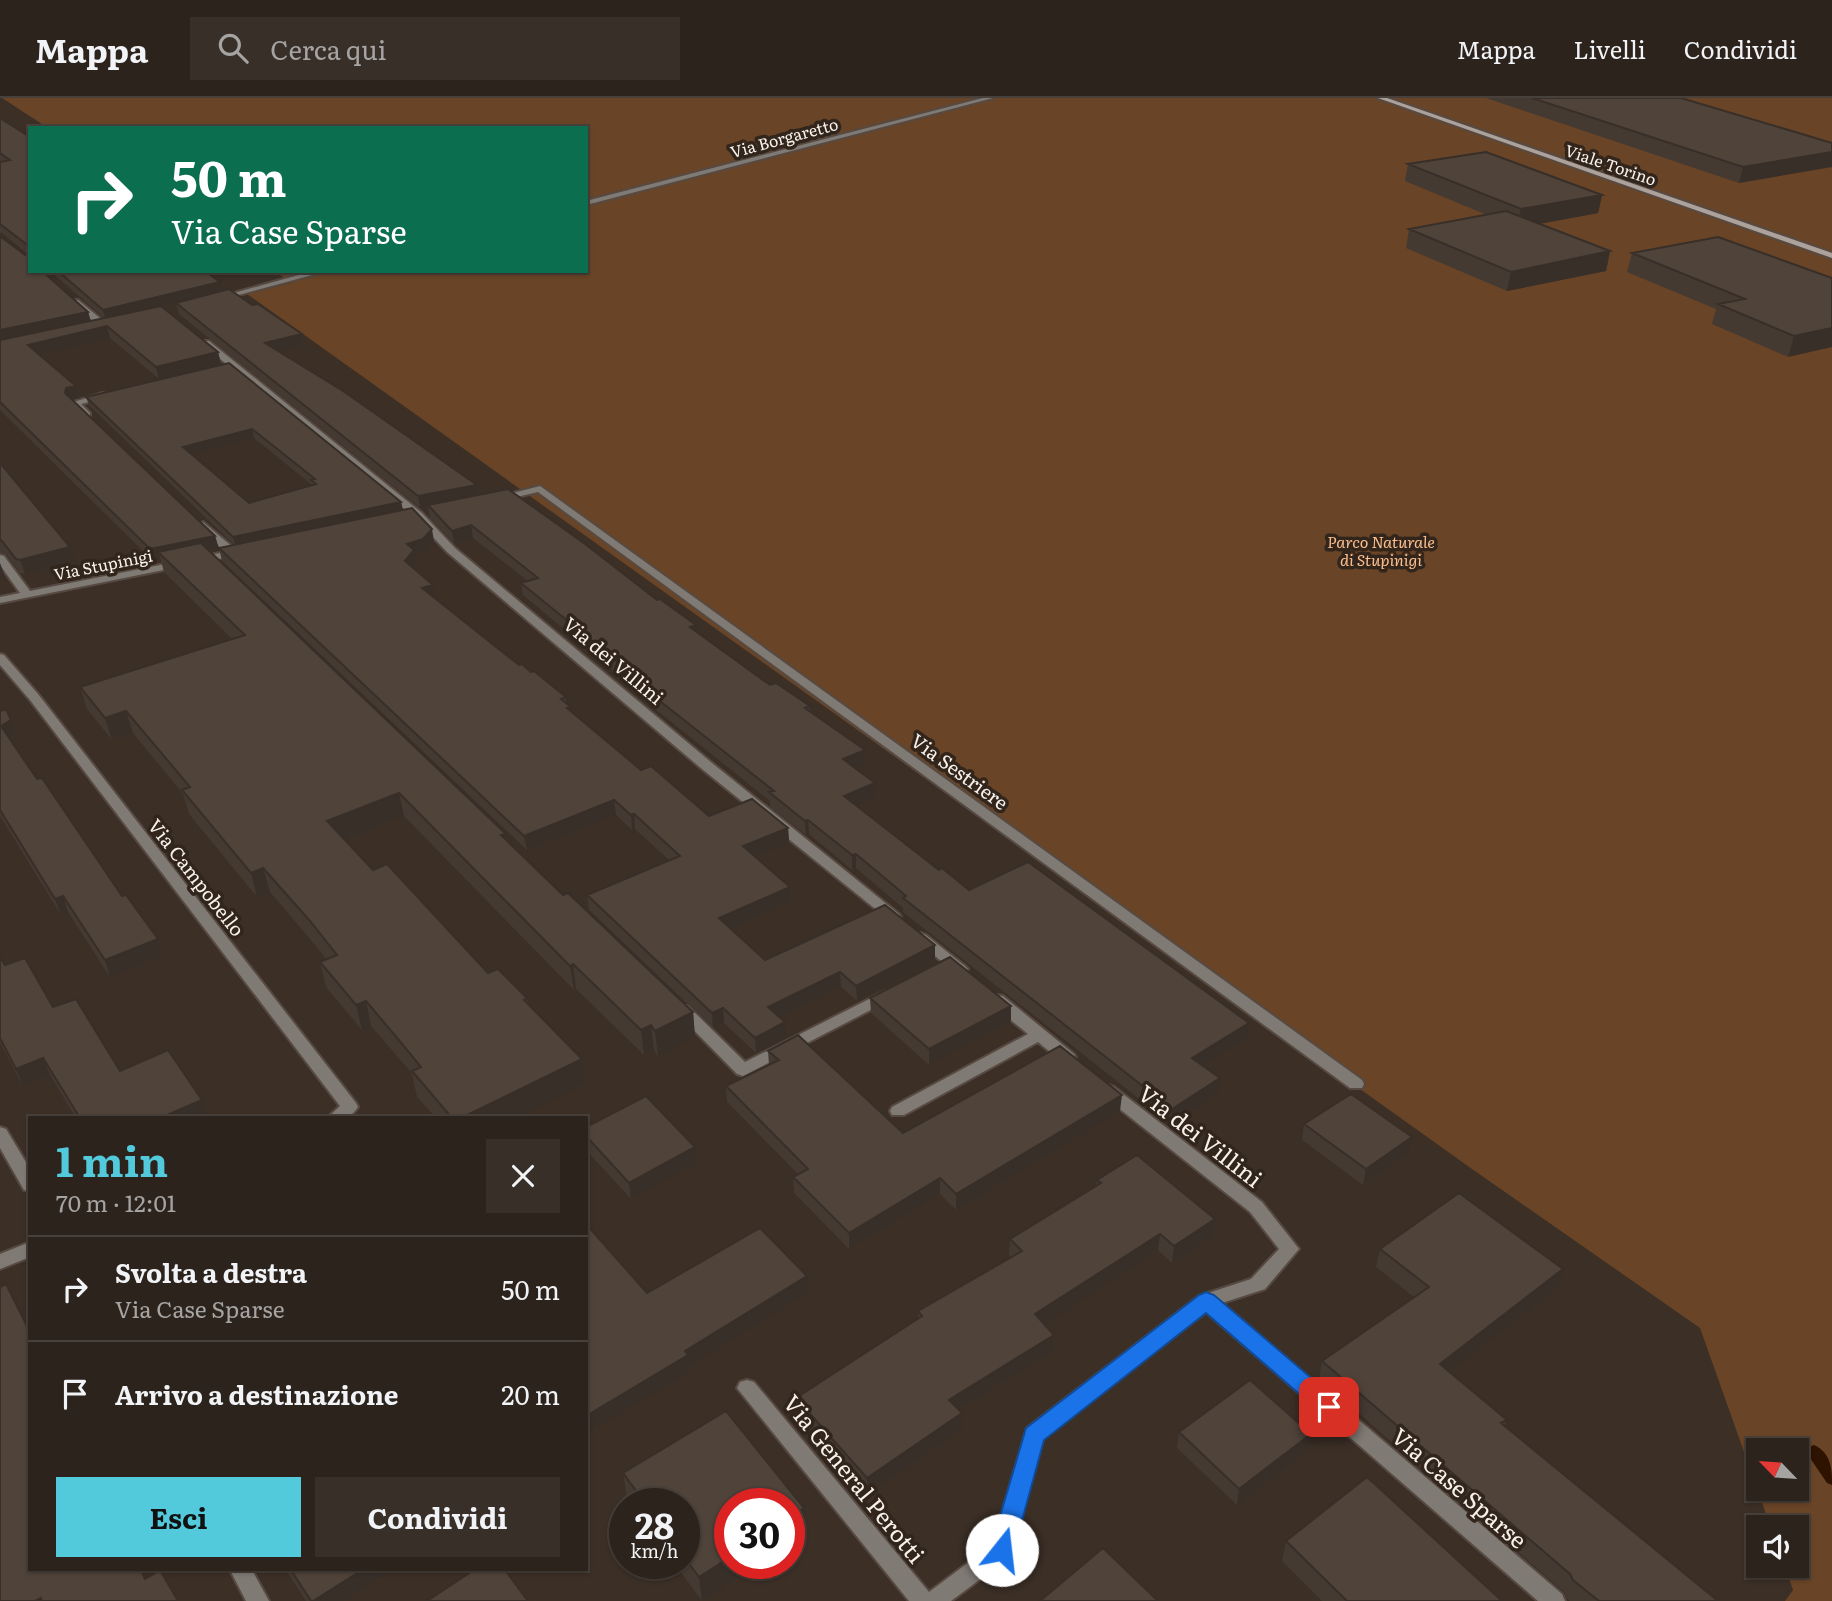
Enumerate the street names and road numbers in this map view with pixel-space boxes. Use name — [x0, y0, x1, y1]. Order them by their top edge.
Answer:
street label: Via Borgaretto — [727, 111, 841, 163]
street label: Viale Torino — [1562, 137, 1660, 191]
street label: Via Stupinigi — [52, 543, 154, 585]
street label: Via dei Villini — [558, 610, 670, 710]
street label: Via Sestriere — [905, 726, 1015, 816]
street label: Via Campobello — [142, 812, 252, 942]
street label: Via dei Villini — [1132, 1076, 1271, 1195]
street label: Via General Perotti — [776, 1386, 934, 1570]
street label: Via Case Sparse — [1385, 1419, 1535, 1555]

